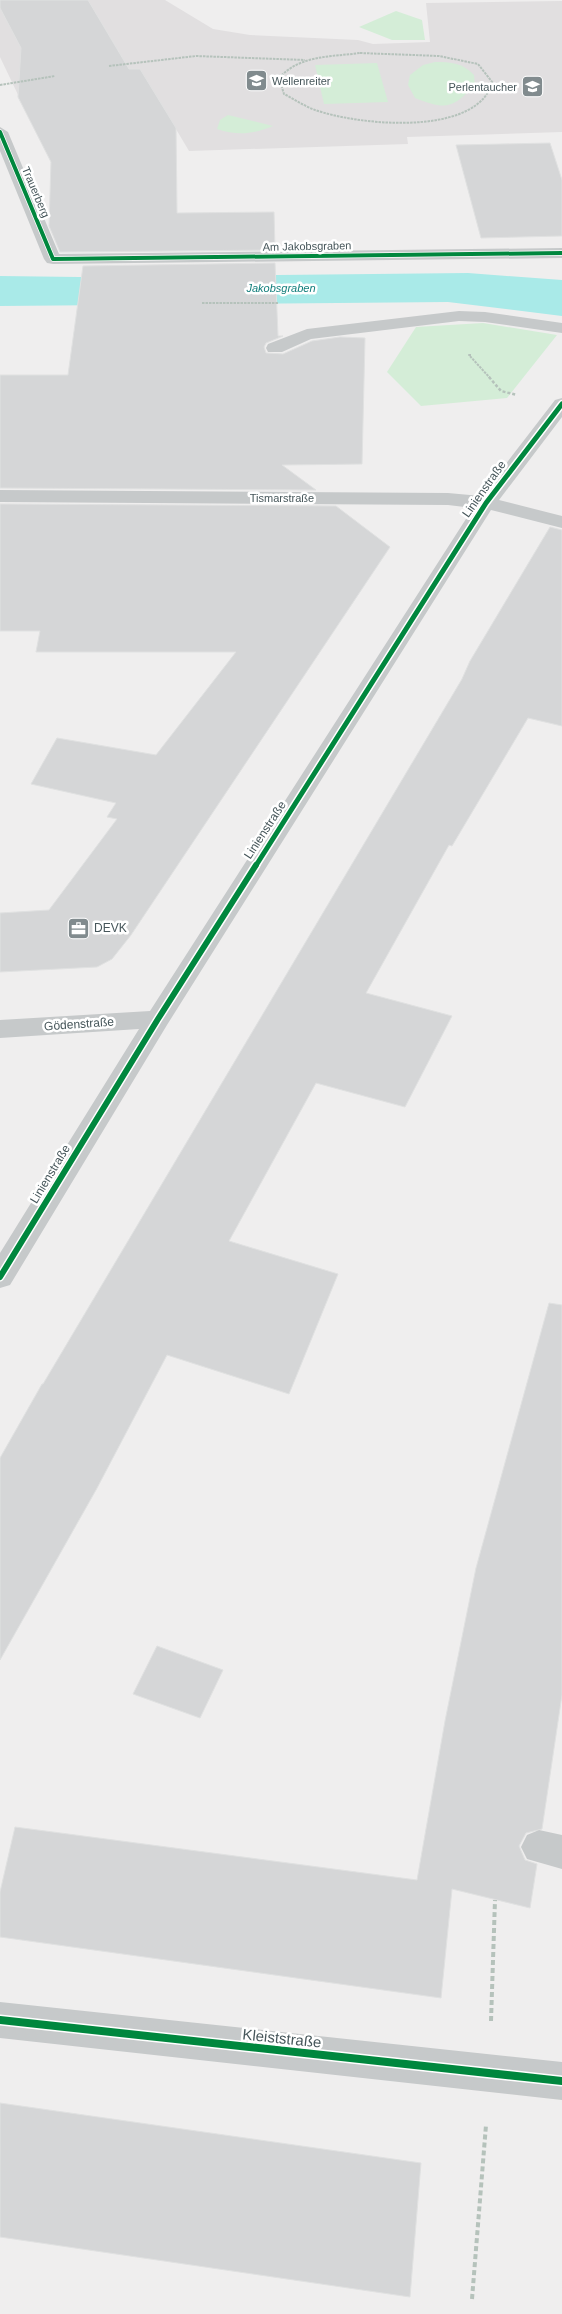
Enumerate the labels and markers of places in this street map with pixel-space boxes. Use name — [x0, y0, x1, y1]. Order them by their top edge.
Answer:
school or university icon: Wellenreiter — [244, 69, 268, 93]
place label: Wellenreiter — [272, 75, 331, 87]
school or university icon: Perlentaucher — [521, 75, 545, 99]
place label: Perlentaucher — [449, 81, 517, 93]
office icon: DEVK — [66, 916, 90, 940]
place label: DEVK — [94, 921, 127, 935]

